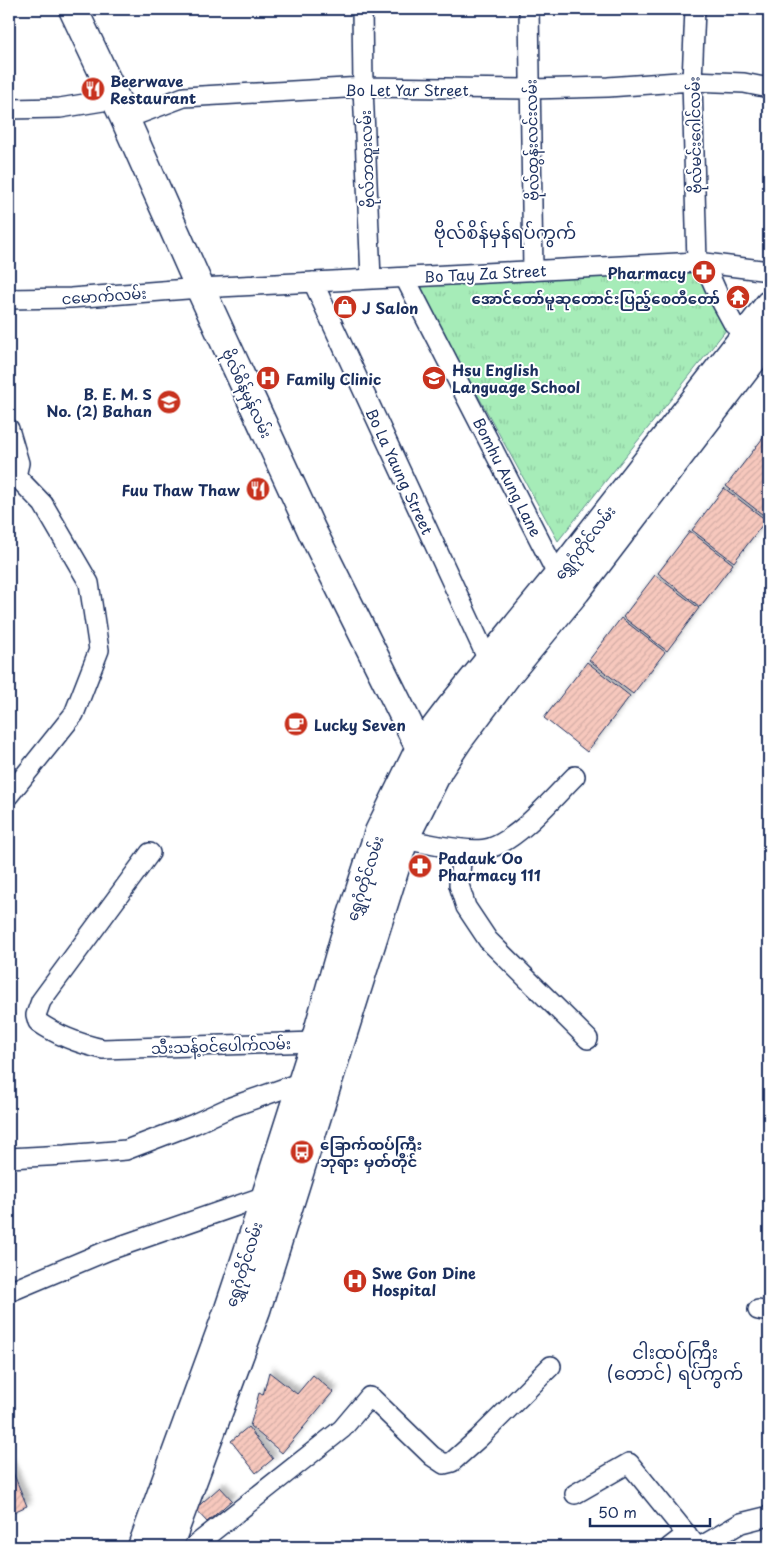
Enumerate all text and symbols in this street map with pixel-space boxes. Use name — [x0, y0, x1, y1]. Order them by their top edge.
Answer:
place label: Beerwave Restaurant — [110, 69, 196, 109]
restaurant icon: Beerwave Restaurant — [80, 76, 106, 102]
street label: ဗိုလ်မင်းဂေါင်လမ်း — [681, 76, 709, 194]
street label: Bo Let Yar Street — [345, 78, 469, 101]
street label: ဗိုလ်ထွန်းလင်းလမ်း — [518, 79, 546, 201]
street label: ဗိုလ်ဘထူးလမ်း — [353, 109, 381, 208]
district label: ဗိုလ်စိန်မှန်ရပ်ကွက် — [434, 218, 576, 248]
street label: Bo Tay Za Street — [423, 258, 547, 288]
pharmacy icon: Pharmacy — [691, 259, 717, 285]
place label: Pharmacy — [607, 261, 686, 284]
street label: ငမောက်လမ်း — [61, 281, 147, 309]
temple icon: အောင်တော်မူဆုတောင်းပြည့်စေတီတော် — [725, 284, 751, 310]
place label: အောင်တော်မူဆုတောင်းပြည့်စေတီတော် — [471, 286, 720, 311]
shop icon: J Salon — [332, 294, 358, 320]
place label: J Salon — [362, 296, 418, 319]
street label: ဗိုလ်စိန်မှန်လမ်း — [215, 344, 279, 442]
place label: Hsu English Language School — [452, 358, 580, 398]
hospital icon: Family Clinic — [255, 365, 281, 391]
school or university icon: Hsu English Language School — [421, 365, 447, 391]
place label: Family Clinic — [286, 367, 381, 390]
place label: B. E. M. S No. (2) Bahan — [47, 382, 152, 422]
school or university icon: B. E. M. S No. (2) Bahan — [156, 389, 182, 415]
street label: Bo La Yaung Street — [361, 404, 439, 538]
street label: Bomhu Aung Lane — [468, 413, 548, 541]
restaurant icon: Fuu Thaw Thaw — [245, 476, 271, 502]
place label: Fuu Thaw Thaw — [121, 478, 240, 501]
street label: ရွှေဂုံတိုင်လမ်း — [548, 500, 622, 585]
cafe icon: Lucky Seven — [283, 711, 309, 737]
place label: Lucky Seven — [314, 713, 406, 736]
street label: ရွှေဂုံတိုင်လမ်း — [339, 832, 391, 924]
place label: Padauk Oo Pharmacy 111 — [438, 846, 541, 886]
pharmacy icon: Padauk Oo Pharmacy 111 — [407, 853, 433, 879]
street label: သီးသန့်ဝင်ပေါက်လမ်း — [151, 1031, 291, 1061]
place label: ခြောက်ထပ်ကြီး ဘုရား မှတ်တိုင် — [320, 1132, 422, 1174]
bus stop icon: ခြောက်ထပ်ကြီး ဘုရား မှတ်တိုင် — [289, 1139, 315, 1165]
street label: ရွှေဂုံတိုင်လမ်း — [218, 1218, 270, 1310]
place label: Swe Gon Dine Hospital — [372, 1261, 476, 1301]
hospital icon: Swe Gon Dine Hospital — [342, 1268, 368, 1294]
district label: ငါးထပ်ကြီး (တောင်) ရပ်ကွက် — [607, 1338, 743, 1389]
scale bar — [590, 1496, 710, 1528]
text: 50 m — [598, 1500, 637, 1523]

